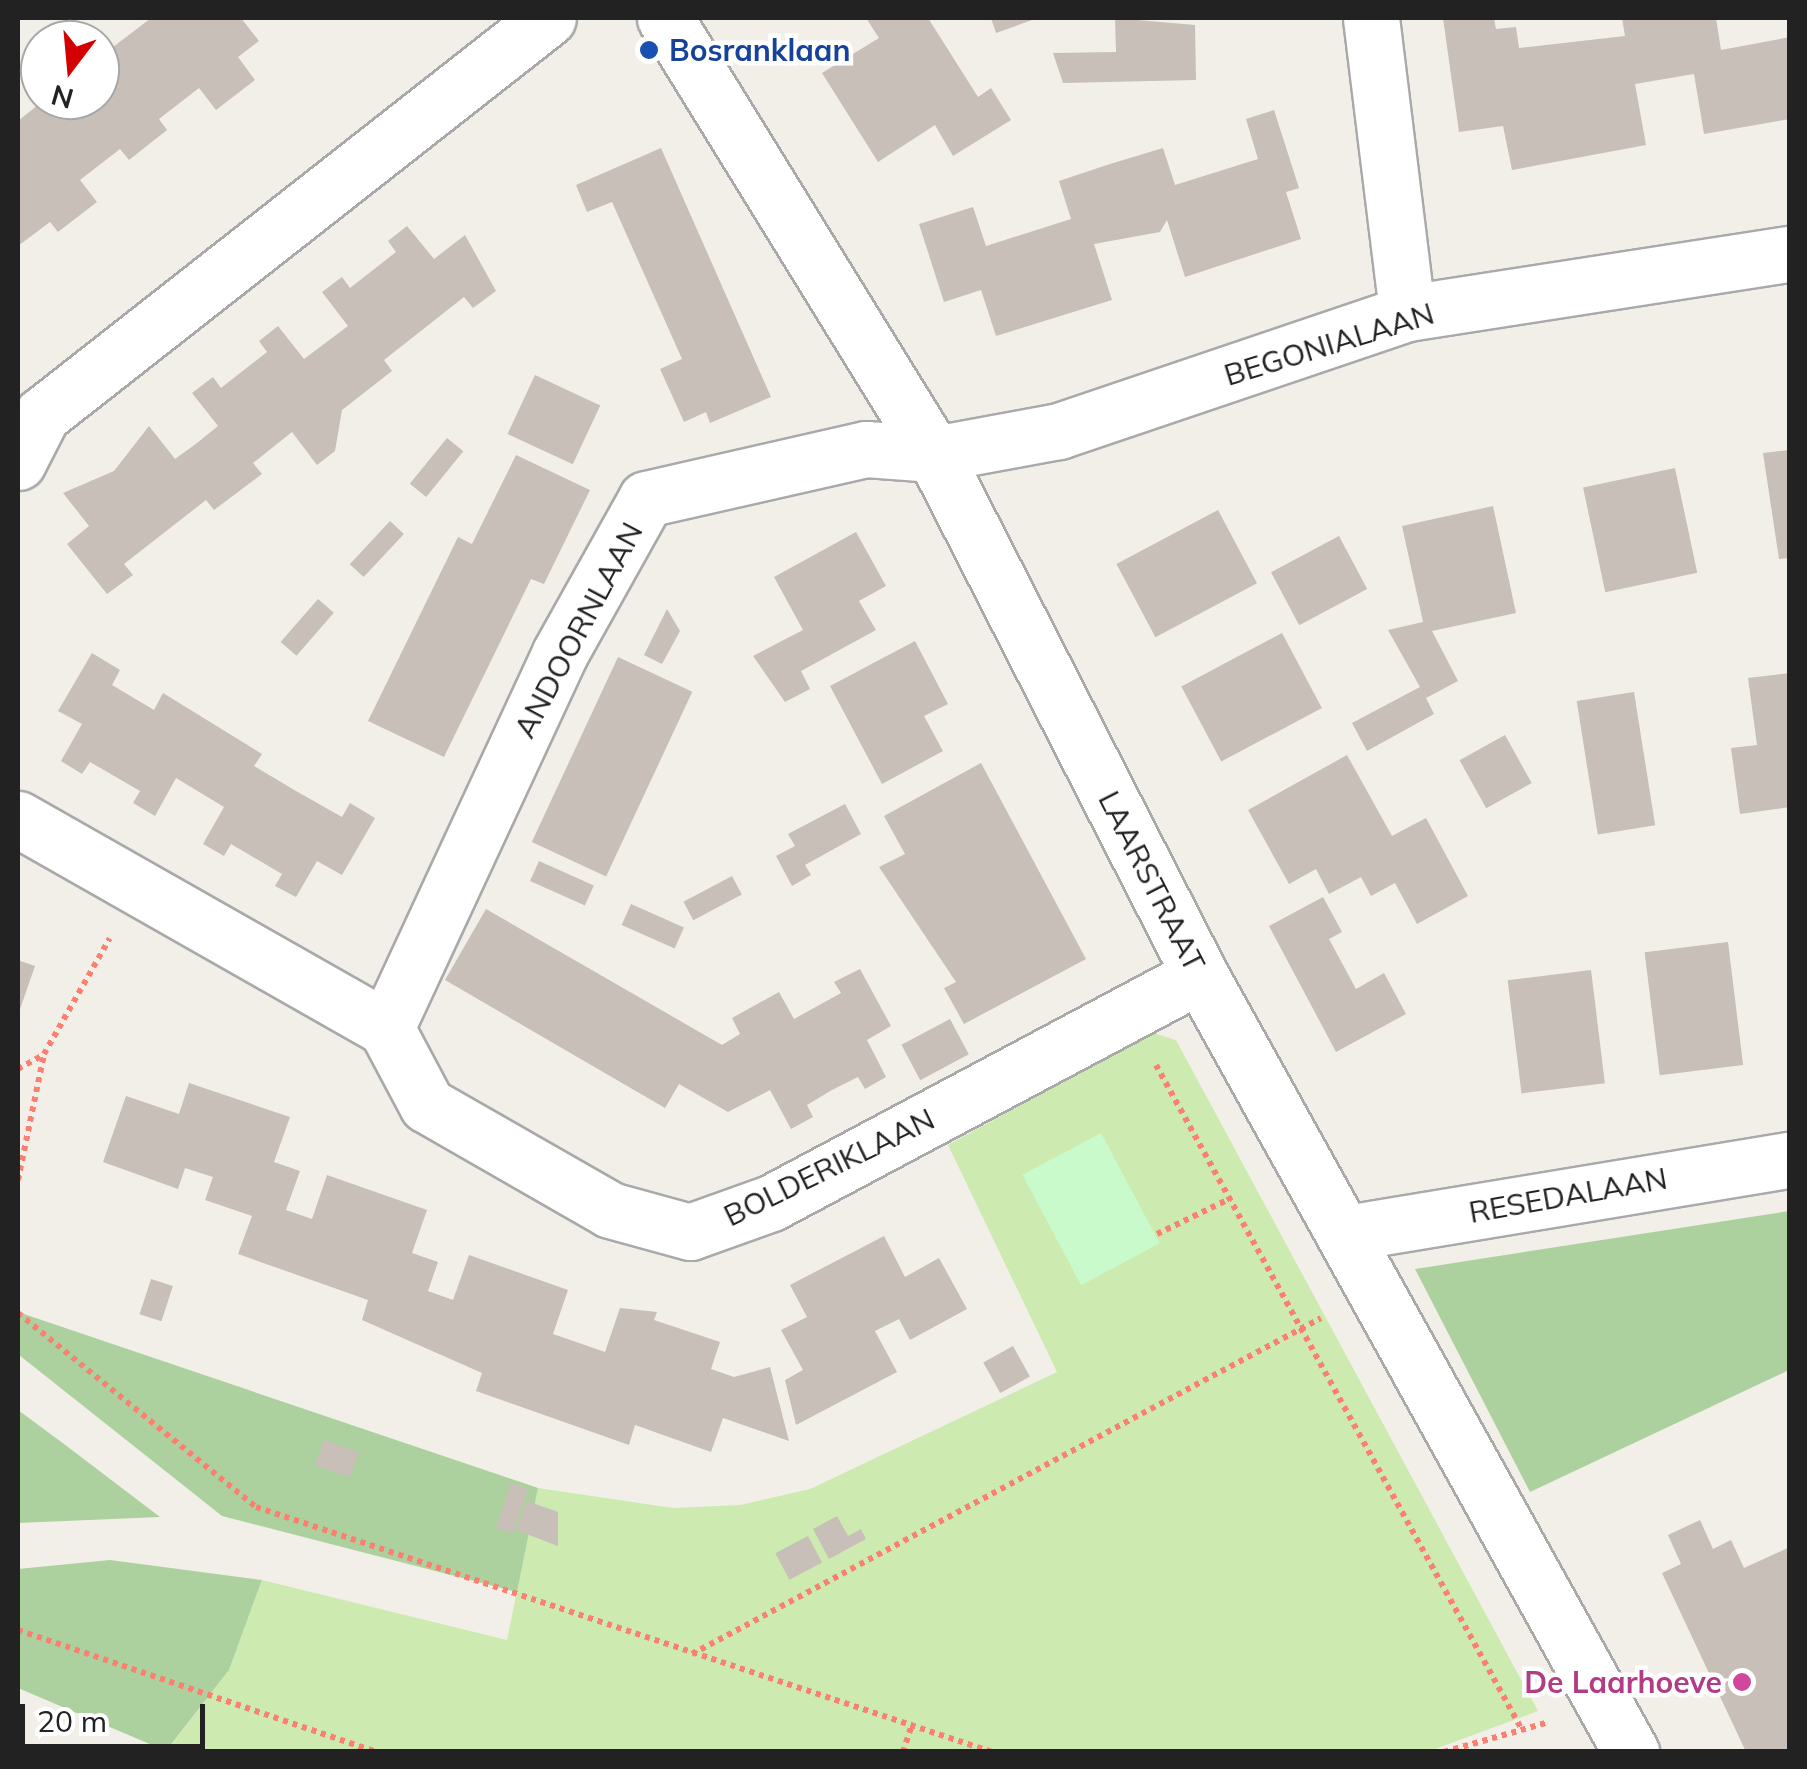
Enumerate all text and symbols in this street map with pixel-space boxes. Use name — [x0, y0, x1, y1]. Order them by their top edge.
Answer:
north arrow — [20, 20, 120, 120]
place label: Bosranklaan — [669, 32, 850, 68]
marker: Bosranklaan — [638, 39, 660, 61]
text: N — [47, 78, 77, 117]
street label: BEGONIALAAN — [1220, 295, 1438, 393]
street label: ANDOORNLAAN — [506, 516, 650, 744]
street label: LAARSTRAAT — [1091, 785, 1213, 977]
street label: BOLDERIKLAAN — [718, 1100, 940, 1234]
street label: RESEDALAAN — [1466, 1160, 1670, 1230]
place label: De Laarhoeve — [1524, 1664, 1722, 1700]
marker: De Laarhoeve — [1731, 1671, 1753, 1693]
scale bar — [25, 1684, 210, 1746]
text: 20 m — [37, 1702, 107, 1740]

